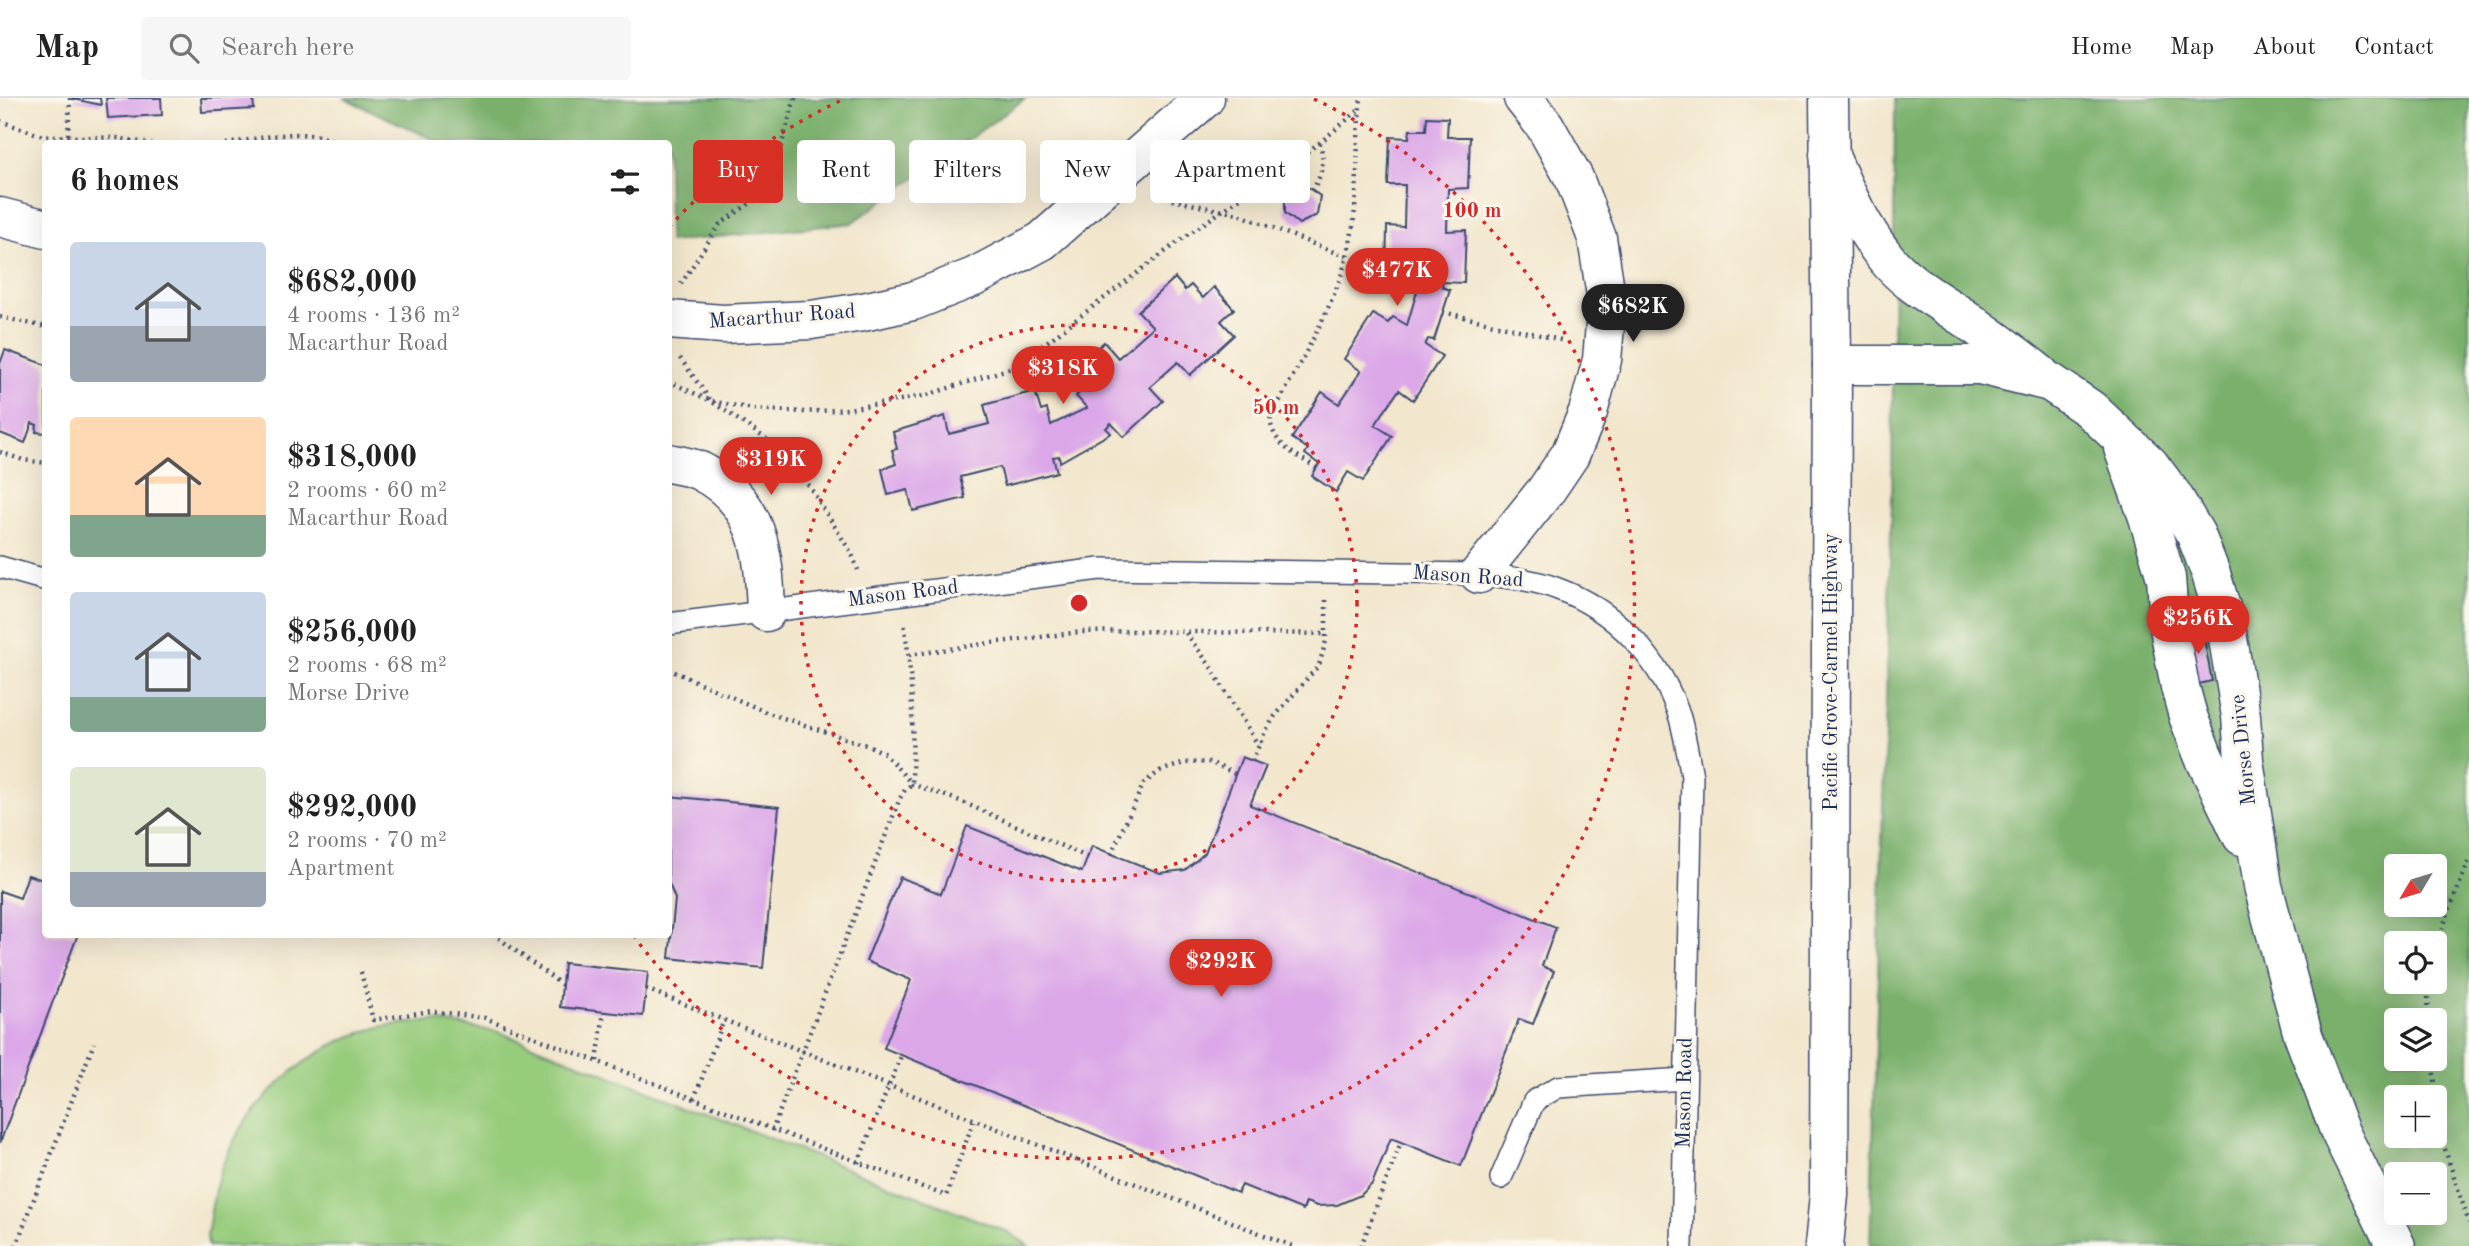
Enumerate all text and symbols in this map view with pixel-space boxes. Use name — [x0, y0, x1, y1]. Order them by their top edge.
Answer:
search box — [141, 17, 631, 80]
icon: search — [165, 29, 203, 67]
text: Map — [35, 32, 99, 65]
text: Search here — [221, 35, 354, 61]
text: Home — [2071, 36, 2132, 60]
text: Map — [2170, 36, 2214, 60]
text: About — [2252, 36, 2316, 60]
text: Contact — [2354, 36, 2434, 60]
chip: Buy — [693, 140, 783, 203]
chip: Rent — [797, 140, 895, 203]
chip: Filters — [909, 140, 1026, 203]
chip: New — [1040, 140, 1136, 203]
chip: Apartment — [1150, 140, 1310, 203]
icon: filters — [606, 163, 644, 201]
text: 6 homes — [70, 167, 179, 197]
text: 100 m — [1442, 201, 1502, 222]
pin: $477K — [1348, 248, 1446, 308]
text: $477K — [1361, 259, 1433, 282]
text: $682,000 — [287, 268, 417, 298]
icon: home — [126, 270, 210, 354]
pin: $682K — [1584, 285, 1682, 344]
text: $682K — [1597, 295, 1669, 318]
street label: Macarthur Road — [708, 301, 856, 333]
text: 4 rooms · 136 m² — [287, 304, 460, 327]
text: Macarthur Road — [287, 332, 448, 355]
pin: $318K — [1014, 346, 1112, 406]
text: $318K — [1027, 357, 1099, 380]
text: 50 m — [1252, 398, 1300, 419]
pin: $319K — [722, 438, 820, 497]
text: $318,000 — [287, 443, 417, 473]
icon: home — [126, 445, 210, 529]
text: $319K — [735, 448, 807, 471]
text: 2 rooms · 60 m² — [287, 479, 447, 502]
text: Macarthur Road — [287, 507, 448, 530]
street label: Pacific Grove-Carmel Highway — [1821, 533, 1842, 811]
street label: Mason Road — [1412, 563, 1524, 591]
street label: Mason Road — [846, 577, 960, 611]
centre of rings — [1067, 591, 1091, 615]
pin: $256K — [2149, 596, 2247, 656]
text: $256K — [2162, 607, 2234, 630]
text: $256,000 — [287, 618, 417, 648]
icon: home — [126, 620, 210, 704]
text: 2 rooms · 68 m² — [287, 654, 447, 677]
text: Morse Drive — [287, 682, 409, 705]
street label: Morse Drive — [2228, 693, 2260, 807]
text: $292,000 — [287, 793, 417, 823]
icon: home — [126, 795, 210, 879]
text: 2 rooms · 70 m² — [287, 829, 447, 852]
north arrow — [2384, 854, 2446, 917]
map controls — [2384, 854, 2447, 1225]
text: Apartment — [287, 857, 395, 880]
button: locate — [2384, 931, 2447, 994]
pin: $292K — [1172, 940, 1270, 999]
text: $292K — [1185, 950, 1257, 973]
button: layers — [2384, 1008, 2447, 1071]
street label: Mason Road — [1674, 1037, 1696, 1149]
button: + — [2384, 1085, 2447, 1148]
button: − — [2384, 1162, 2447, 1225]

